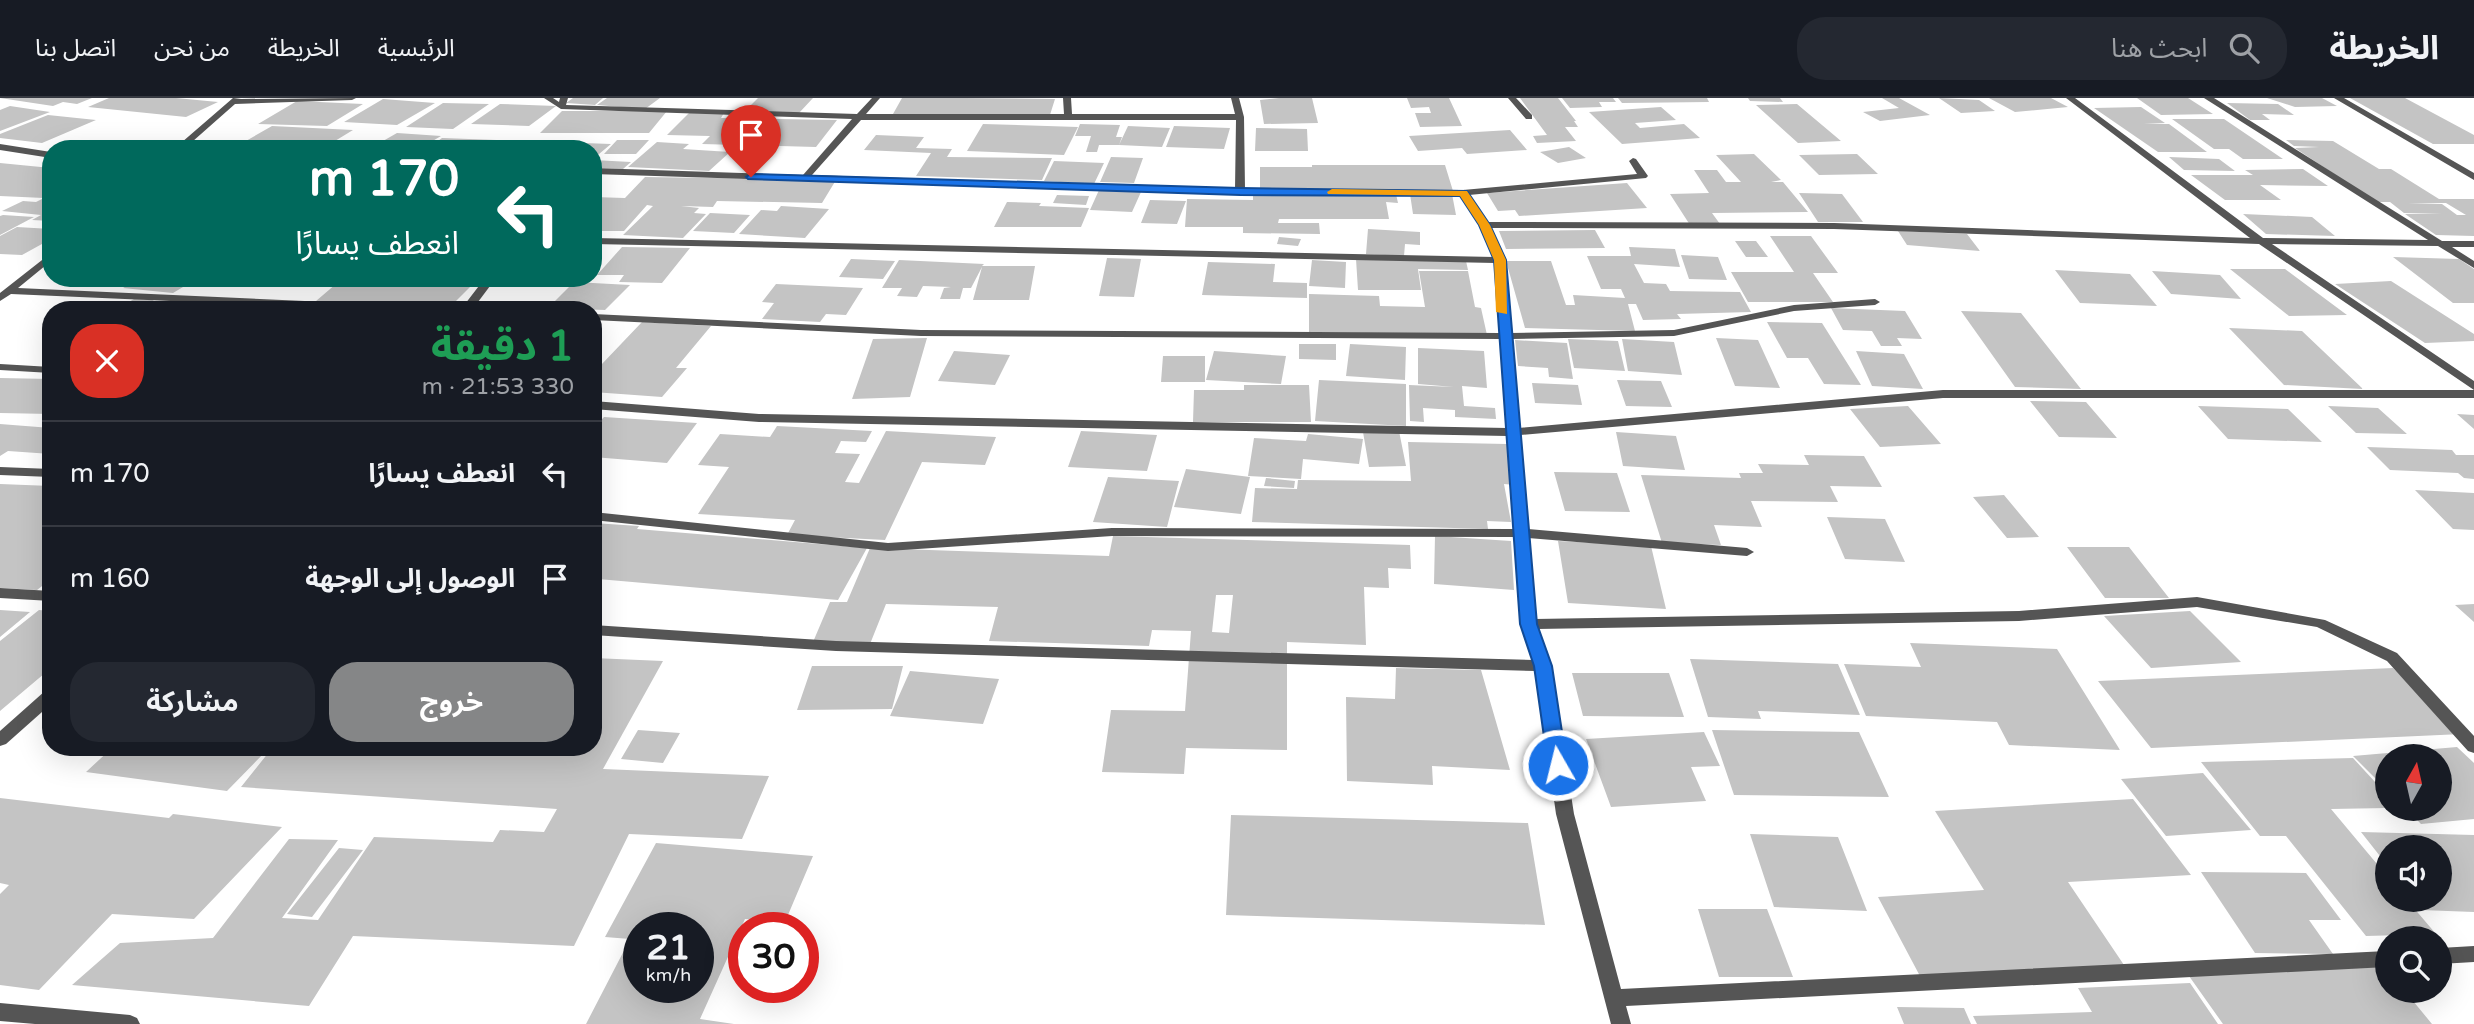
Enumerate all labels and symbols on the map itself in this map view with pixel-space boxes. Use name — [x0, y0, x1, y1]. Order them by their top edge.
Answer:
pin — [721, 105, 781, 177]
position arrow — [1521, 728, 1595, 802]
north arrow — [2375, 744, 2452, 821]
speed limit sign: 30 — [728, 912, 819, 1003]

